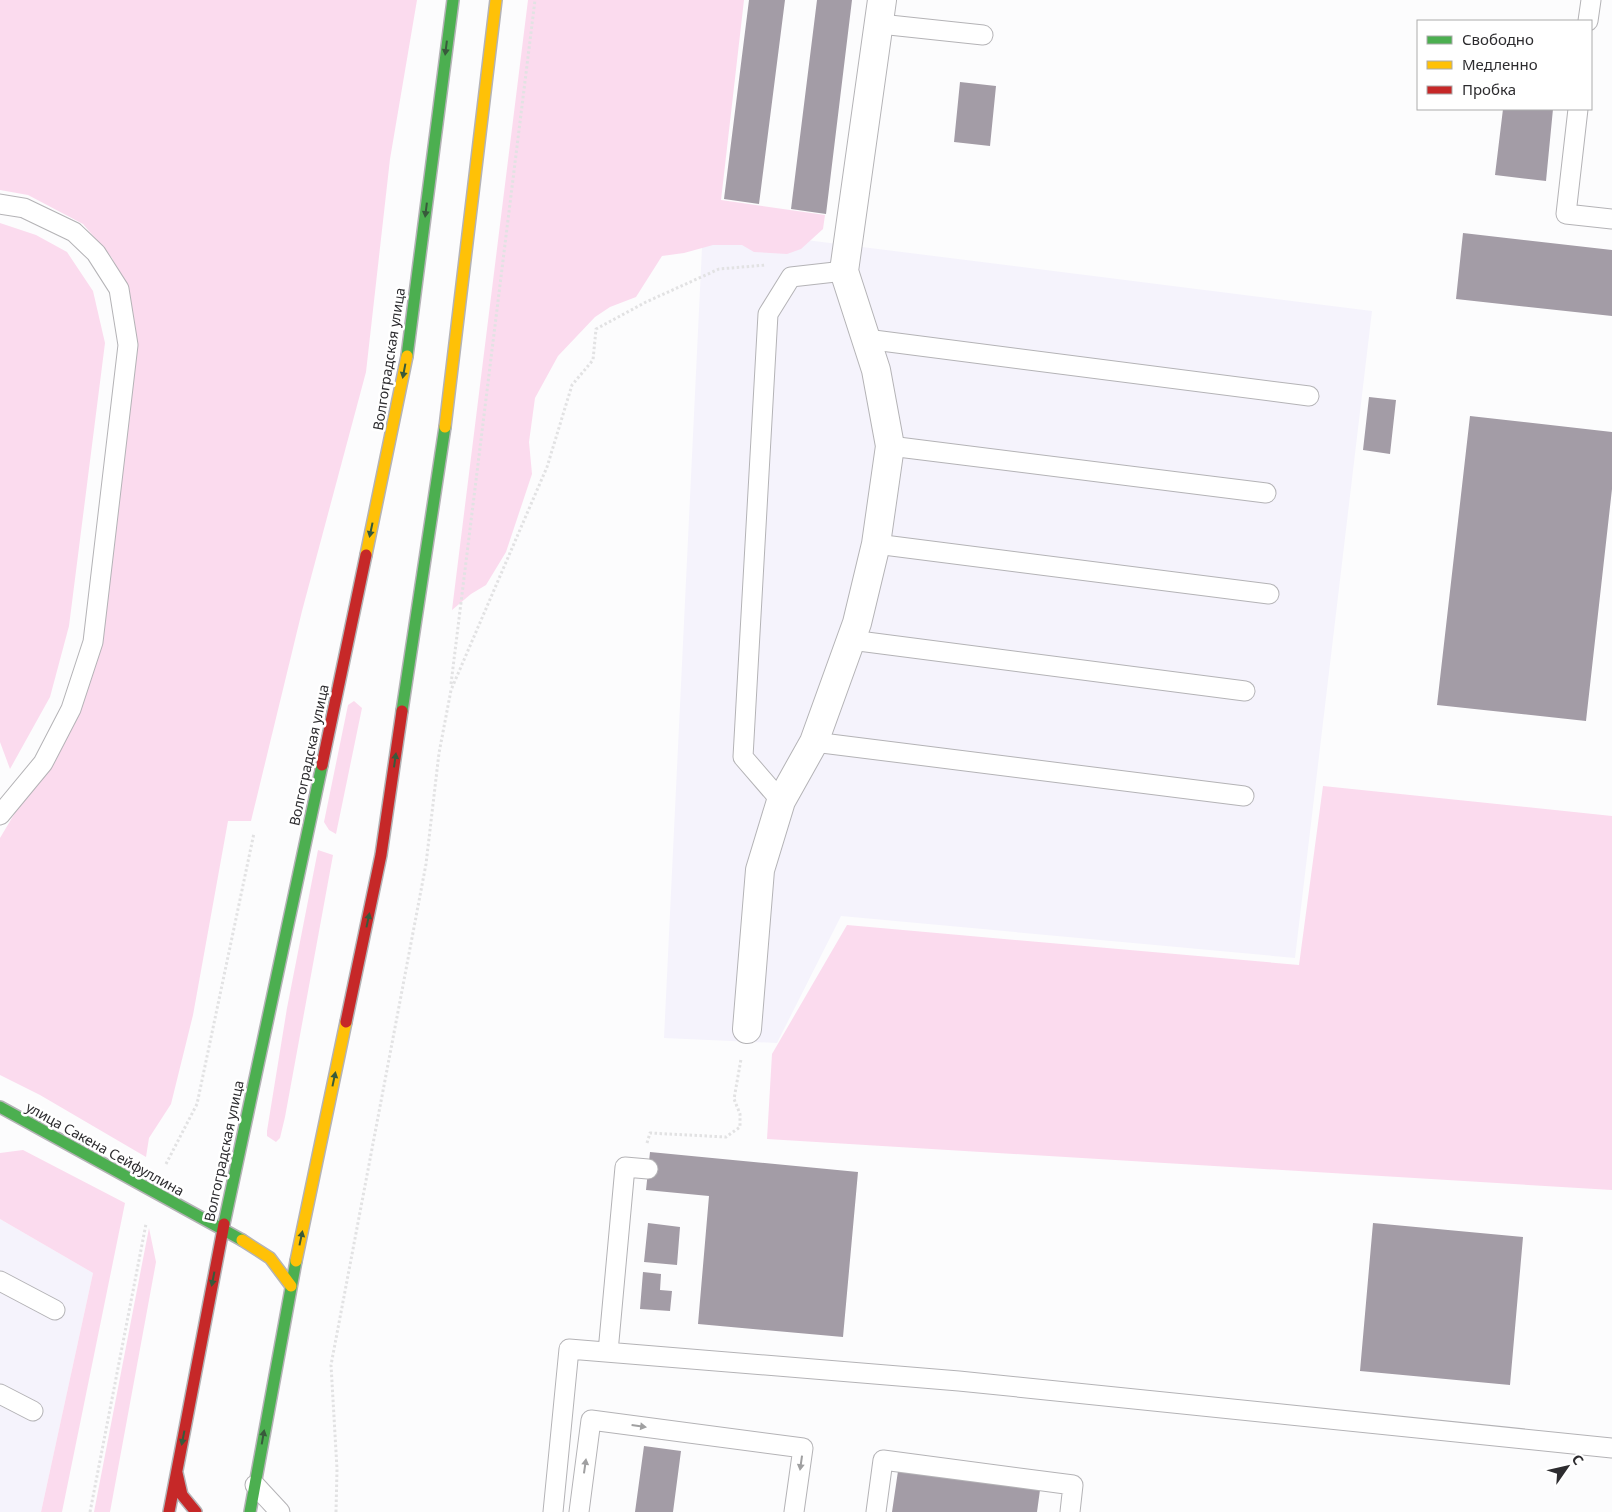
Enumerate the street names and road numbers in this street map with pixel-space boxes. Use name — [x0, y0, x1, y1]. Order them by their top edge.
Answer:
street label: Волгоградская улица — [368, 286, 409, 432]
street label: Волгоградская улица — [284, 682, 333, 827]
street label: Волгоградская улица — [199, 1078, 248, 1223]
street label: улица Сакена Сейфуллина — [23, 1097, 188, 1200]

